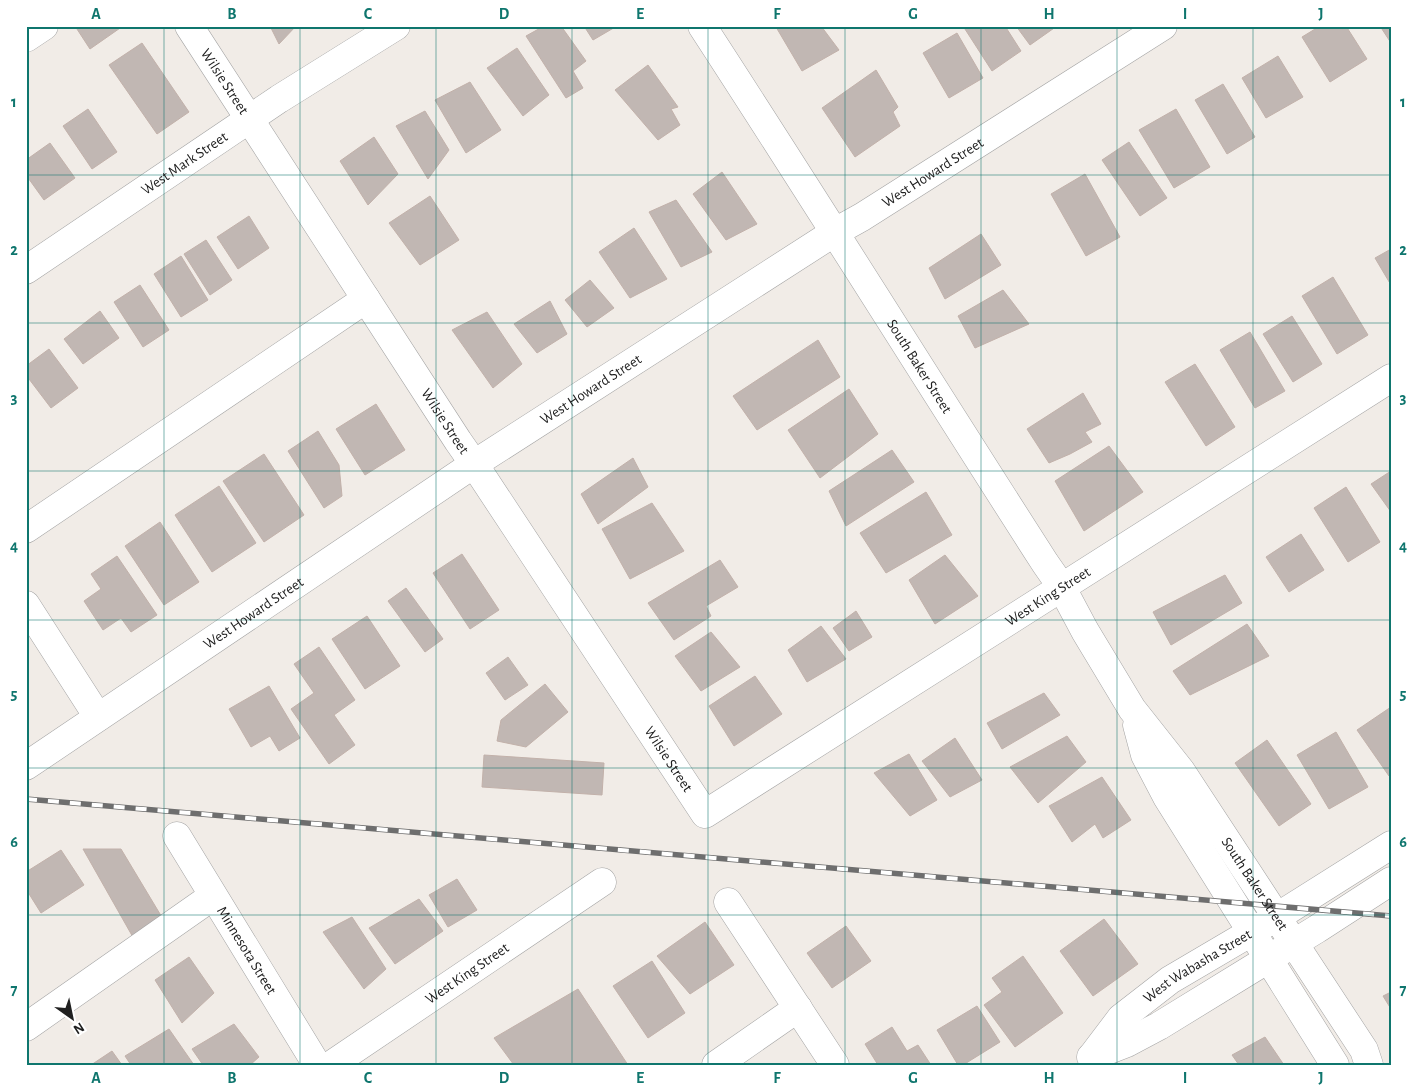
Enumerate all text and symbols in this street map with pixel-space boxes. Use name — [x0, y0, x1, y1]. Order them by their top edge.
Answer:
text: A — [91, 6, 101, 22]
text: B — [227, 6, 237, 22]
text: C — [364, 6, 373, 22]
text: D — [499, 6, 510, 22]
text: E — [636, 6, 644, 22]
text: F — [773, 6, 781, 22]
text: G — [908, 6, 918, 22]
text: H — [1043, 6, 1055, 22]
text: I — [1183, 6, 1187, 22]
text: J — [1318, 6, 1324, 22]
street label: Wilsie Street — [198, 46, 251, 117]
text: 1 — [11, 94, 17, 110]
text: 1 — [1400, 94, 1406, 110]
street label: West Mark Street — [139, 129, 231, 198]
street label: West Howard Street — [880, 135, 986, 210]
text: 2 — [10, 242, 18, 258]
text: 2 — [1399, 242, 1407, 258]
street label: South Baker Street — [884, 317, 955, 416]
street label: West Howard Street — [538, 351, 644, 427]
street label: Wilsie Street — [418, 386, 472, 457]
text: 3 — [11, 390, 18, 406]
text: 3 — [1400, 390, 1407, 406]
text: 4 — [10, 538, 18, 554]
text: 4 — [1399, 538, 1407, 554]
street label: West King Street — [1003, 564, 1093, 629]
street label: West Howard Street — [201, 574, 306, 652]
text: 5 — [11, 686, 18, 702]
text: 5 — [1400, 686, 1407, 702]
street label: Wilsie Street — [641, 724, 695, 795]
text: 6 — [10, 834, 18, 850]
text: 6 — [1399, 834, 1407, 850]
street label: South Baker Street — [1219, 835, 1290, 933]
street label: Minnesota Street — [214, 904, 279, 997]
street label: West Wabasha Street — [1141, 927, 1254, 1006]
street label: West King Street — [423, 940, 512, 1007]
text: 7 — [11, 982, 18, 998]
text: 7 — [1400, 982, 1407, 998]
north arrow — [48, 994, 98, 1044]
text: N — [71, 1020, 86, 1037]
text: A — [91, 1070, 101, 1086]
text: B — [227, 1070, 237, 1086]
text: C — [364, 1070, 373, 1086]
text: D — [499, 1070, 510, 1086]
text: E — [636, 1070, 644, 1086]
text: F — [773, 1070, 781, 1086]
text: G — [908, 1070, 918, 1086]
text: H — [1043, 1070, 1055, 1086]
text: I — [1183, 1070, 1187, 1086]
text: J — [1318, 1070, 1324, 1086]

